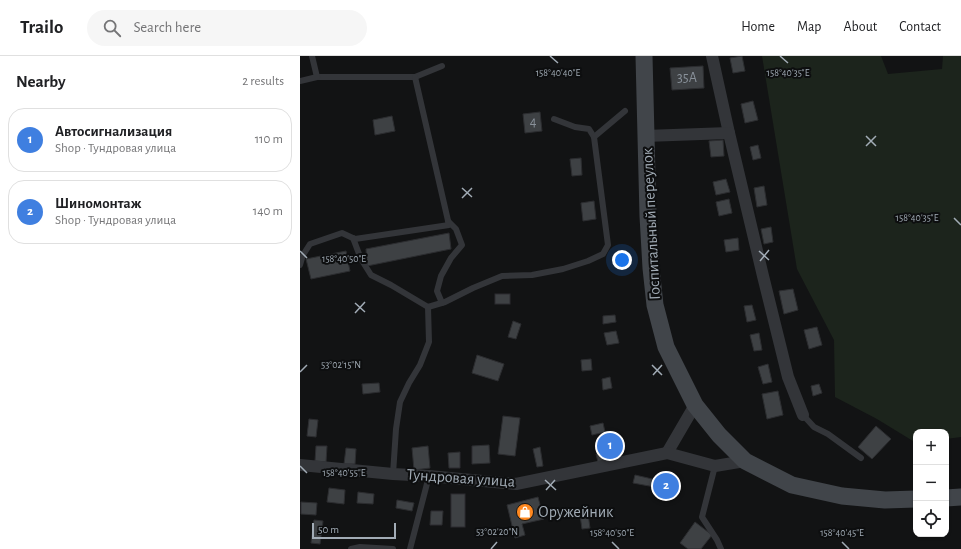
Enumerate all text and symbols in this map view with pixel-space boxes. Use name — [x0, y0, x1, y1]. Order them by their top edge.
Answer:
search box — [87, 10, 367, 46]
icon: search — [101, 17, 123, 39]
text: Trailo — [20, 18, 63, 37]
text: Search here — [133, 20, 201, 35]
text: Home — [741, 20, 775, 34]
text: Map — [797, 20, 821, 34]
text: About — [843, 20, 877, 34]
text: Contact — [899, 20, 941, 34]
text: 158°40'40"E — [536, 68, 581, 78]
text: 158°40'35"E — [767, 68, 810, 78]
house number: 35А — [677, 71, 697, 85]
text: Nearby — [16, 73, 66, 90]
text: 2 results — [242, 75, 284, 88]
house number: 4 — [530, 115, 537, 129]
text: Автосигнализация — [55, 124, 172, 139]
text: 1 — [28, 133, 32, 146]
text: 110 m — [255, 133, 283, 146]
text: Shop · Тундровая улица — [55, 142, 176, 155]
street label: Госпитальный переулок — [639, 147, 664, 300]
text: Шиномонтаж — [55, 196, 141, 211]
text: 2 — [27, 205, 33, 218]
text: 140 m — [253, 205, 283, 218]
text: 158°40'35"E — [896, 213, 939, 223]
text: Shop · Тундровая улица — [55, 214, 176, 227]
your location — [612, 250, 632, 270]
text: 158°40'50"E — [322, 254, 366, 264]
text: 53°02'15"N — [321, 360, 361, 370]
map controls — [913, 429, 949, 537]
button: + — [913, 429, 949, 465]
pin: 1 — [597, 431, 623, 461]
button: − — [913, 465, 949, 501]
street label: Тундровая улица — [406, 466, 516, 491]
text: 158°40'55"E — [322, 468, 366, 478]
pin: 2 — [653, 471, 679, 501]
button: locate — [913, 501, 949, 537]
shop icon: Оружейник — [515, 502, 535, 522]
place label: Оружейник — [538, 504, 614, 521]
scale bar — [312, 521, 396, 540]
text: 50 m — [318, 524, 339, 535]
text: 53°02'20"N — [476, 527, 518, 537]
text: 158°40'50"E — [590, 528, 634, 538]
text: 158°40'45"E — [820, 528, 864, 538]

